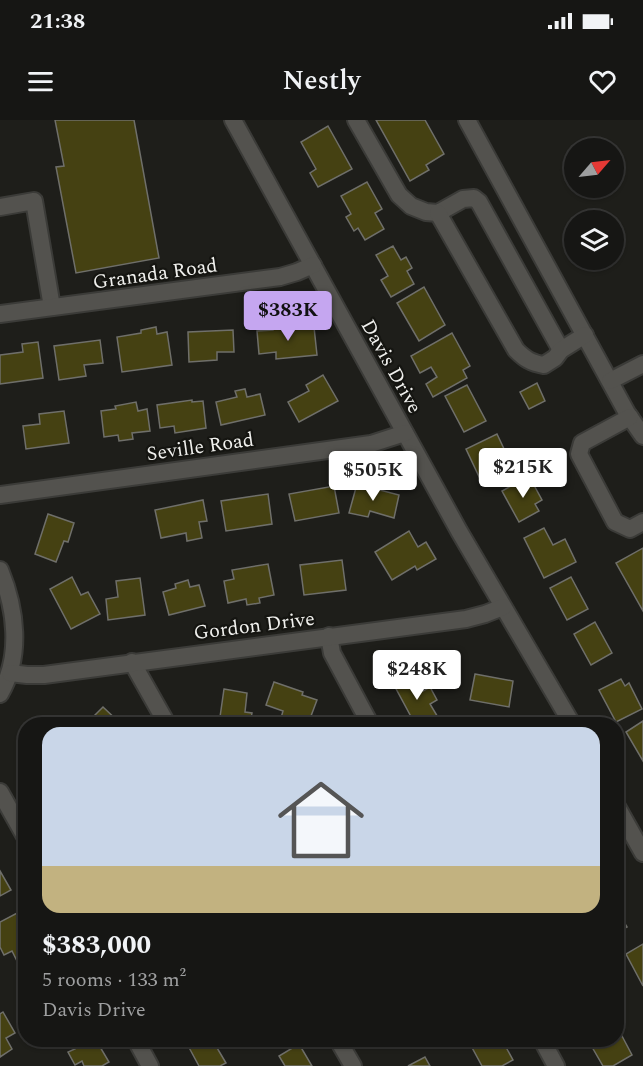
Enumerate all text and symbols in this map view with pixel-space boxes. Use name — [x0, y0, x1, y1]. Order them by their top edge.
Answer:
text: 21:38 — [30, 5, 85, 38]
text: Nestly — [282, 60, 361, 102]
icon: menu — [24, 65, 57, 98]
icon: heart — [586, 65, 619, 98]
north arrow — [564, 138, 624, 198]
map controls — [564, 138, 624, 270]
button: layers — [564, 210, 624, 270]
street label: Granada Road — [91, 250, 219, 298]
pin: $383K — [246, 291, 330, 342]
text: $383K — [258, 295, 318, 325]
street label: Davis Drive — [353, 314, 429, 419]
street label: Seville Road — [145, 425, 256, 469]
pin: $215K — [481, 448, 565, 499]
pin: $505K — [331, 451, 415, 502]
text: $215K — [493, 452, 553, 482]
text: $505K — [343, 455, 403, 485]
street label: Gordon Drive — [192, 604, 316, 648]
pin: $248K — [375, 650, 459, 701]
text: $248K — [387, 654, 447, 684]
icon: home — [267, 766, 375, 874]
text: $383,000 — [42, 925, 151, 965]
text: 5 rooms · 133 m² — [42, 965, 186, 995]
text: Davis Drive — [42, 995, 146, 1025]

